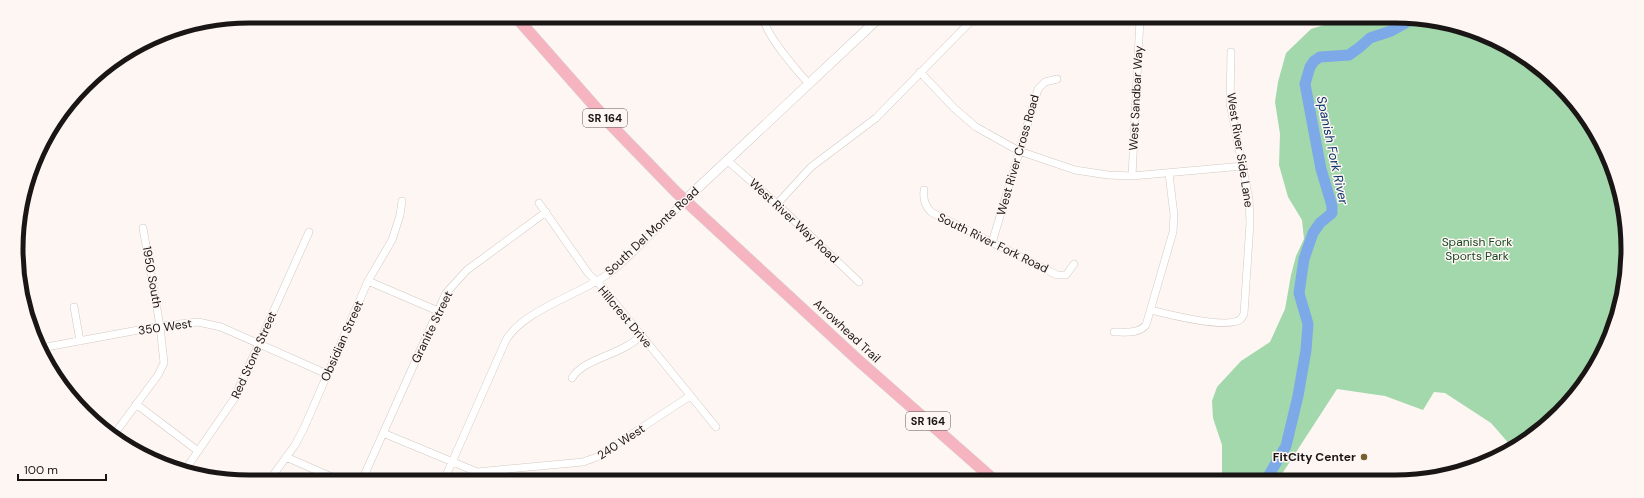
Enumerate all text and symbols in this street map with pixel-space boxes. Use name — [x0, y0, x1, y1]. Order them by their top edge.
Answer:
street label: West Sandbar Way — [1125, 45, 1147, 151]
street label: West River Side Lane — [1223, 92, 1257, 209]
street label: West River Cross Road — [993, 93, 1043, 217]
water label: Spanish Fork River — [1313, 94, 1353, 207]
road number: SR 164 — [583, 109, 627, 127]
street label: West River Way Road — [746, 175, 842, 267]
street label: South Del Monte Road — [601, 183, 703, 279]
street label: South River Fork Road — [935, 209, 1051, 277]
park label: Spanish Fork Sports Park — [1442, 234, 1512, 264]
street label: 1950 South — [139, 245, 165, 309]
street label: Hillcrest Drive — [594, 283, 656, 352]
street label: Granite Street — [408, 288, 456, 366]
street label: Arrowhead Trail — [810, 296, 884, 366]
street label: Obsidian Street — [317, 298, 367, 384]
street label: Red Stone Street — [228, 309, 281, 401]
street label: 350 West — [137, 315, 193, 339]
road number: SR 164 — [906, 412, 950, 430]
street label: 240 West — [594, 421, 648, 463]
place label: FitCity Center — [1273, 449, 1356, 465]
marker: FitCity Center — [1359, 452, 1369, 462]
scale bar — [18, 456, 106, 482]
text: 100 m — [24, 462, 58, 478]

